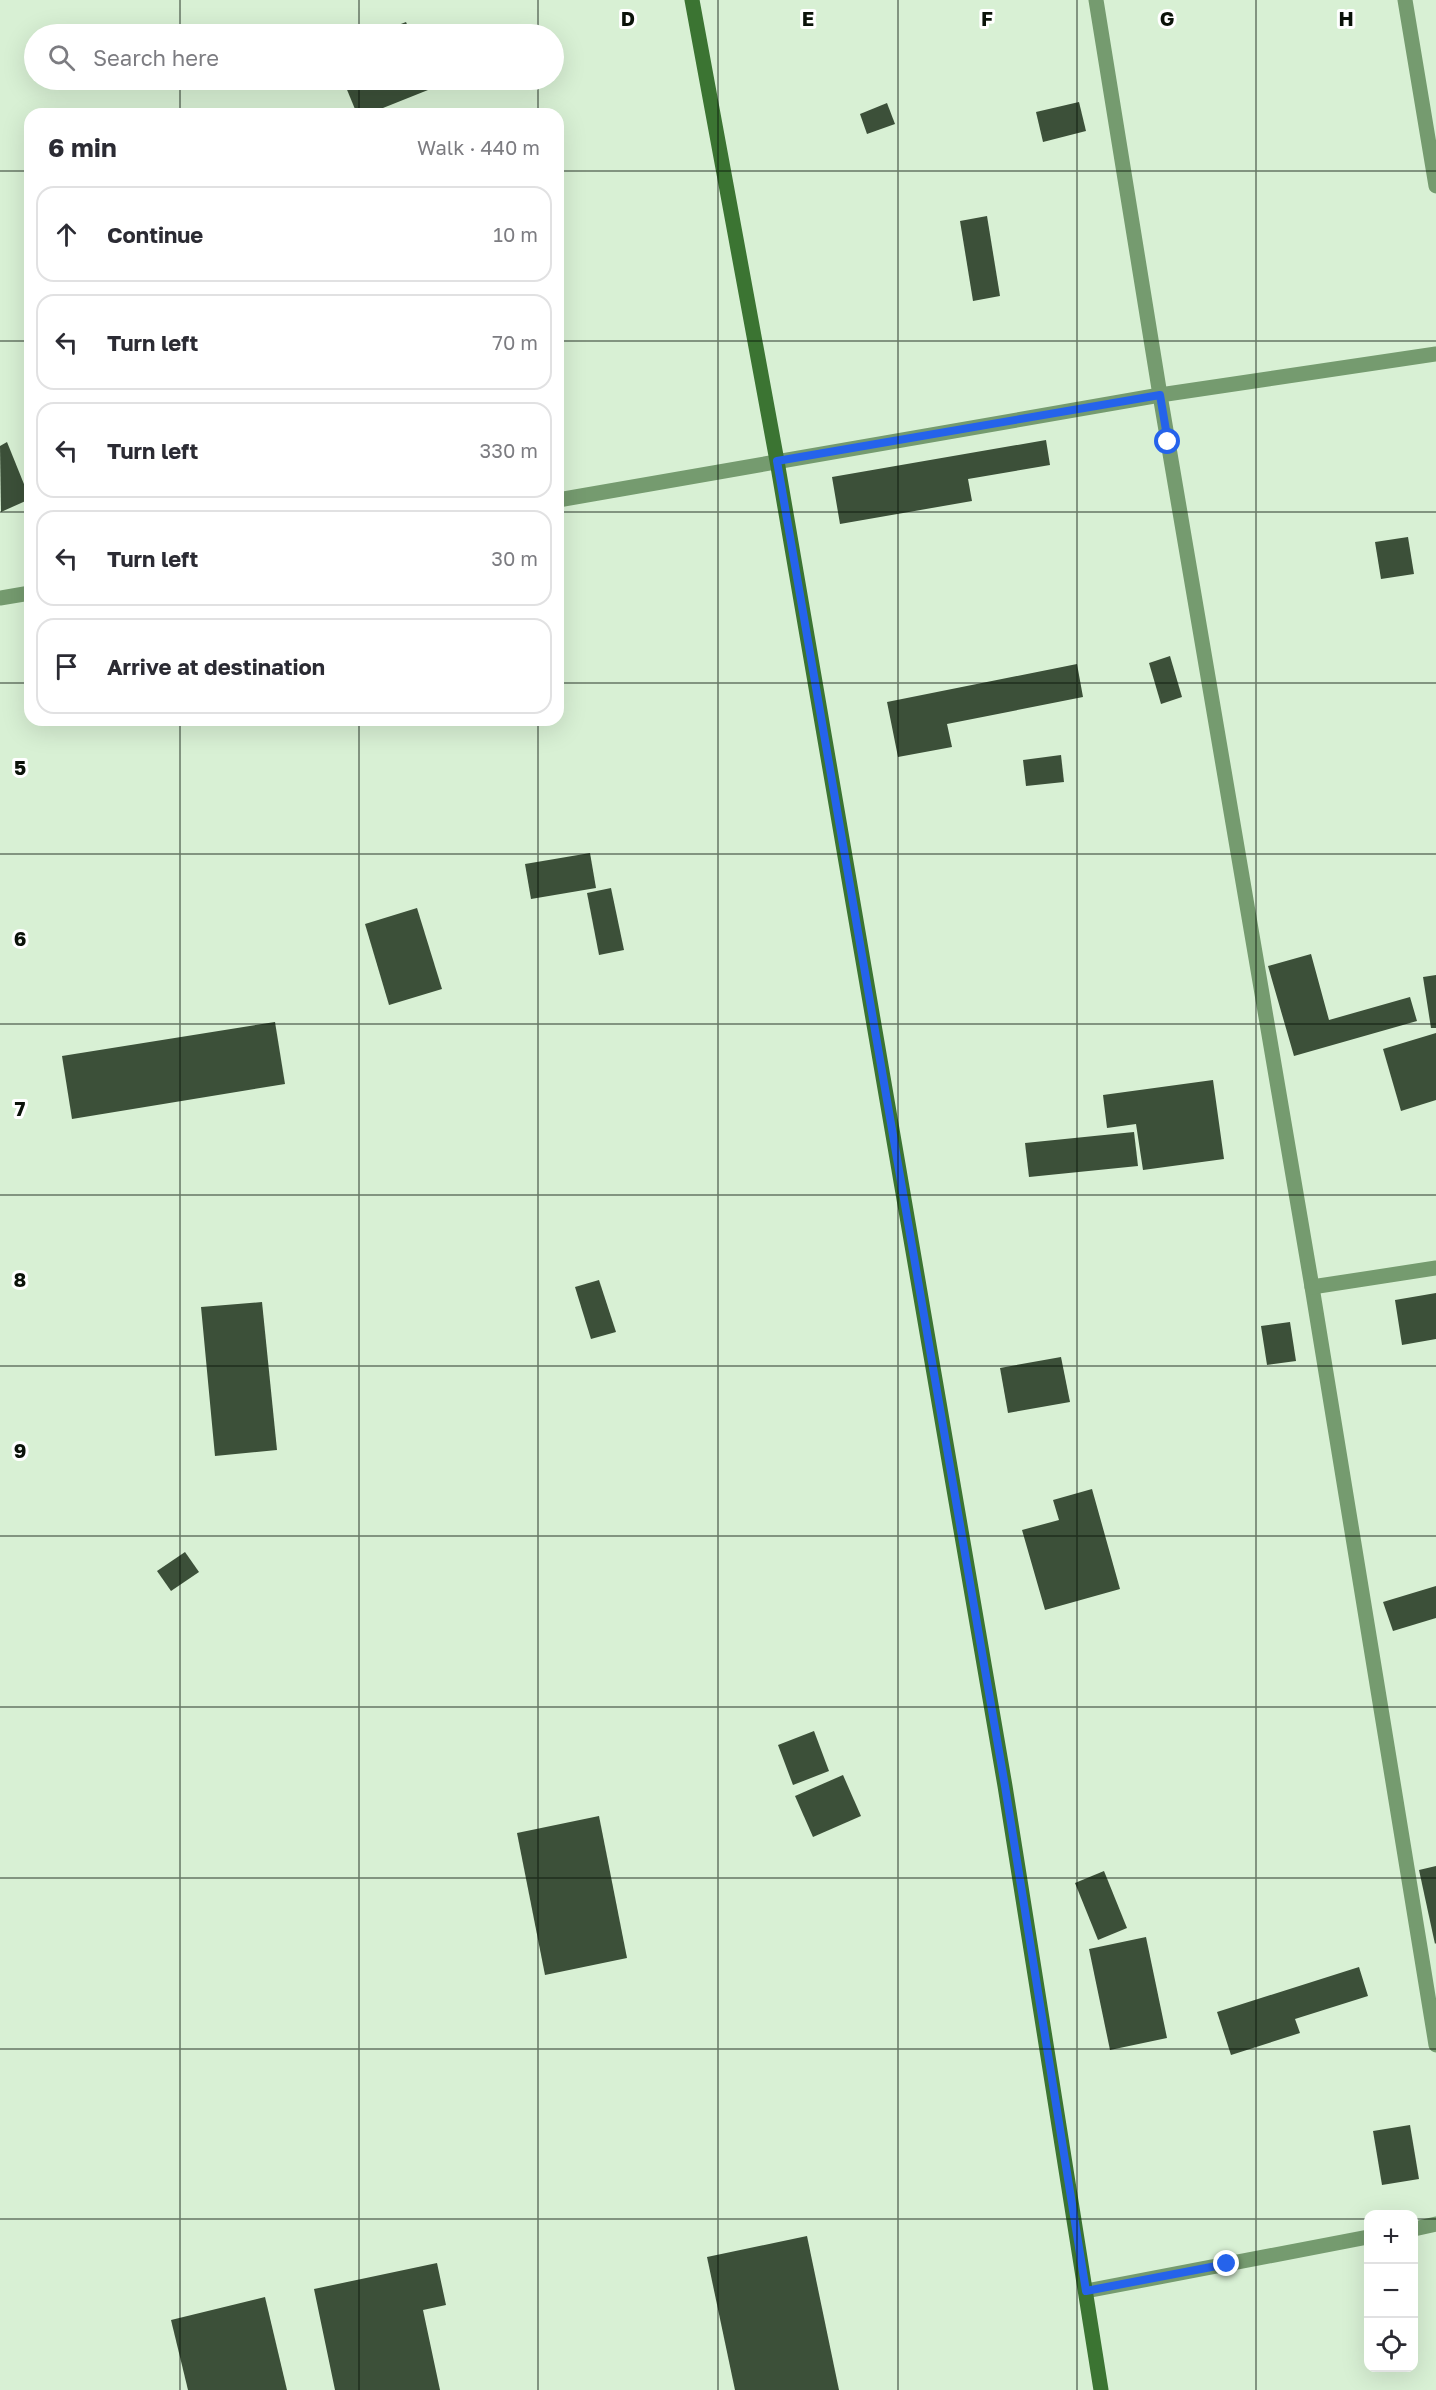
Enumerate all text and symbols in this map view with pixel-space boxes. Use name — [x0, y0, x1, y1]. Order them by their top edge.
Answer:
text: D — [621, 6, 635, 30]
text: E — [802, 6, 814, 30]
text: F — [981, 6, 993, 30]
text: G — [1160, 6, 1174, 30]
text: H — [1338, 6, 1354, 30]
search box — [24, 24, 564, 90]
icon: search — [45, 41, 78, 74]
text: Search here — [93, 44, 219, 71]
text: 6 min — [48, 132, 117, 163]
text: Walk · 440 m — [417, 135, 540, 159]
icon: ahead — [50, 218, 83, 251]
text: Continue — [107, 221, 203, 248]
text: 10 m — [493, 222, 538, 246]
icon: left — [50, 326, 83, 359]
text: Turn left — [107, 329, 198, 356]
text: 70 m — [492, 330, 538, 354]
route start — [1154, 428, 1180, 454]
icon: left — [50, 434, 83, 467]
text: Turn left — [107, 437, 198, 464]
text: 330 m — [480, 438, 538, 462]
icon: left — [50, 542, 83, 575]
text: Turn left — [107, 545, 198, 572]
text: 30 m — [491, 546, 538, 570]
icon: arrive — [50, 650, 83, 683]
text: Arrive at destination — [107, 653, 325, 680]
text: 5 — [14, 755, 26, 779]
text: 6 — [14, 926, 26, 950]
text: 7 — [15, 1096, 26, 1120]
text: 8 — [14, 1267, 26, 1291]
text: 9 — [14, 1438, 26, 1462]
map controls — [1364, 2210, 1418, 2372]
button: + — [1364, 2210, 1418, 2264]
route end — [1213, 2250, 1239, 2276]
button: − — [1364, 2264, 1418, 2318]
button: locate — [1364, 2318, 1418, 2372]

